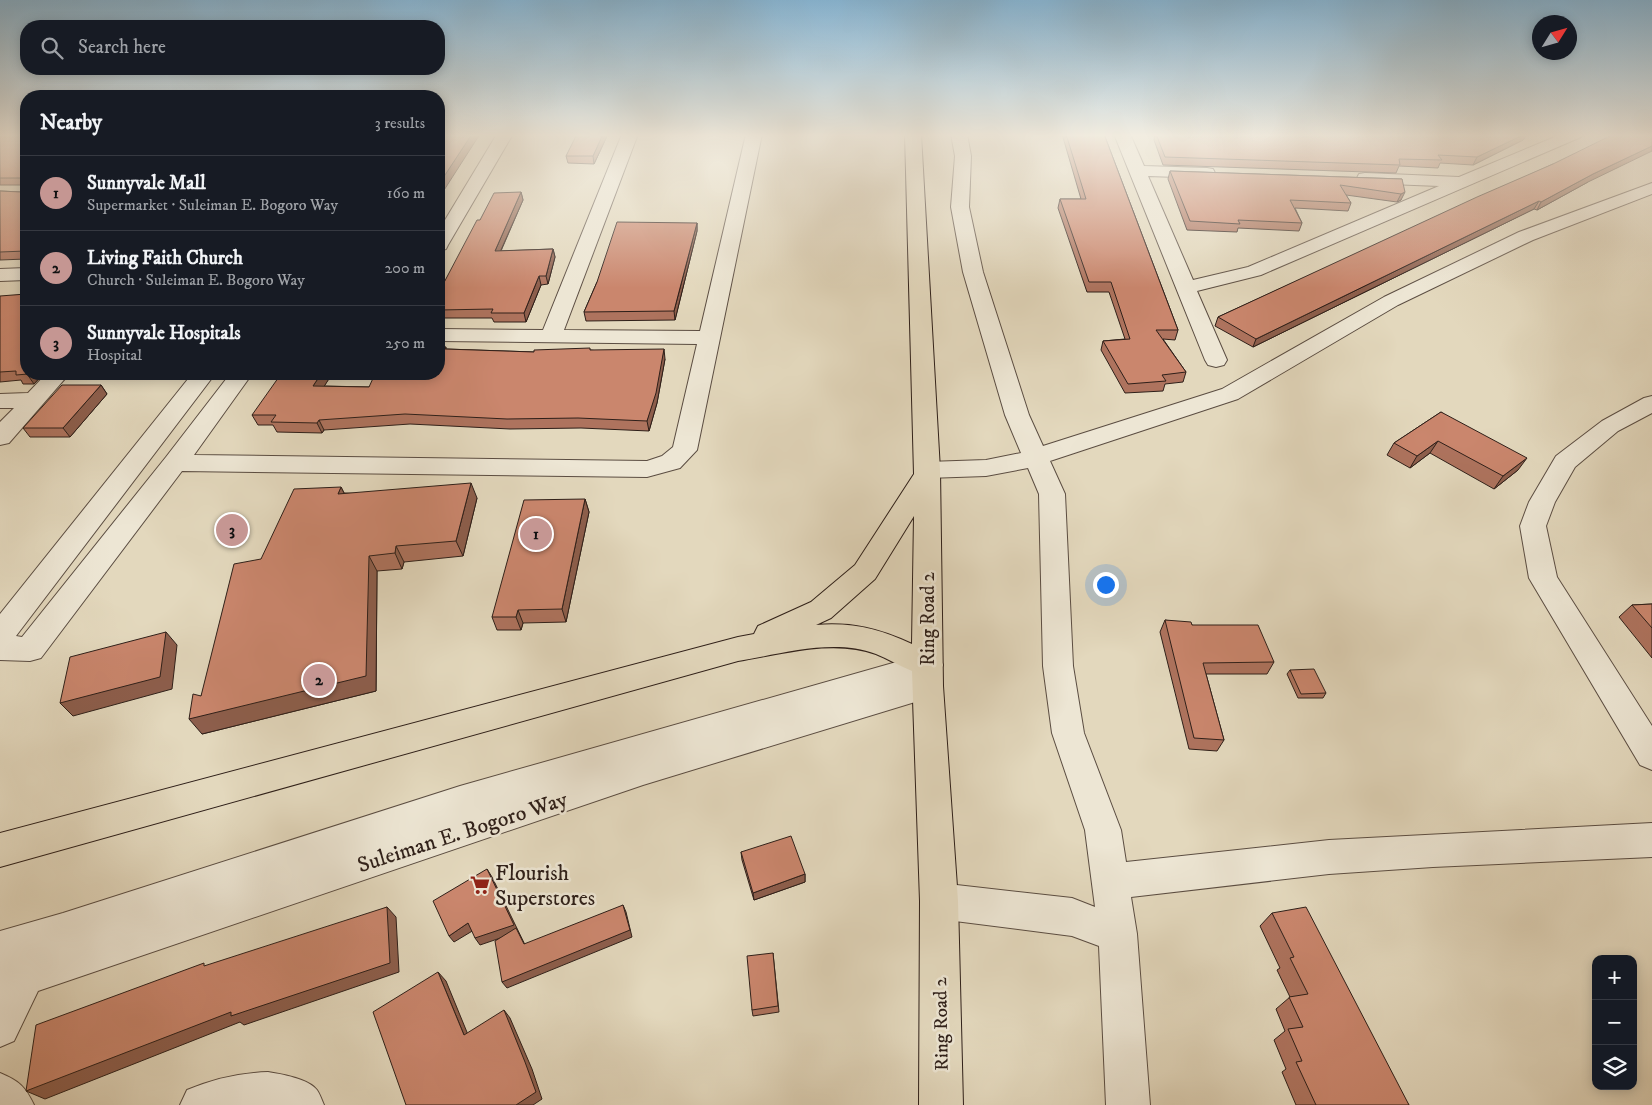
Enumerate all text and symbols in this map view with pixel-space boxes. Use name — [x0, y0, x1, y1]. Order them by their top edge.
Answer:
north arrow — [1532, 15, 1577, 60]
search box — [20, 20, 445, 75]
icon: search — [38, 34, 66, 62]
text: Search here — [78, 36, 166, 59]
text: Nearby — [40, 110, 102, 136]
text: 3 results — [375, 113, 425, 133]
text: Sunnyvale Mall — [87, 172, 206, 195]
text: 1 — [53, 183, 59, 203]
text: 160 m — [387, 183, 425, 203]
text: Supermarket · Suleiman E. Bogoro Way — [87, 195, 338, 215]
text: Living Faith Church — [87, 247, 243, 270]
text: 2 — [52, 258, 60, 278]
text: 200 m — [384, 258, 425, 278]
text: Church · Suleiman E. Bogoro Way — [87, 270, 305, 290]
text: Sunnyvale Hospitals — [87, 322, 241, 345]
text: 3 — [53, 333, 59, 353]
text: 250 m — [385, 333, 425, 353]
text: Hospital — [87, 345, 142, 365]
pin: 3 — [216, 511, 248, 549]
pin: 1 — [520, 515, 552, 553]
street label: Ring Road 2 — [917, 572, 940, 666]
your location — [1093, 572, 1119, 598]
pin: 2 — [303, 661, 335, 699]
street label: Suleiman E. Bogoro Way — [354, 786, 571, 879]
place label: Flourish Superstores — [495, 860, 595, 912]
supermarket icon: Flourish Superstores — [469, 874, 491, 896]
map controls — [1592, 955, 1637, 1090]
button: + — [1592, 955, 1637, 1000]
street label: Ring Road 2 — [929, 976, 954, 1071]
button: − — [1592, 1000, 1637, 1045]
button: layers — [1592, 1045, 1637, 1090]

